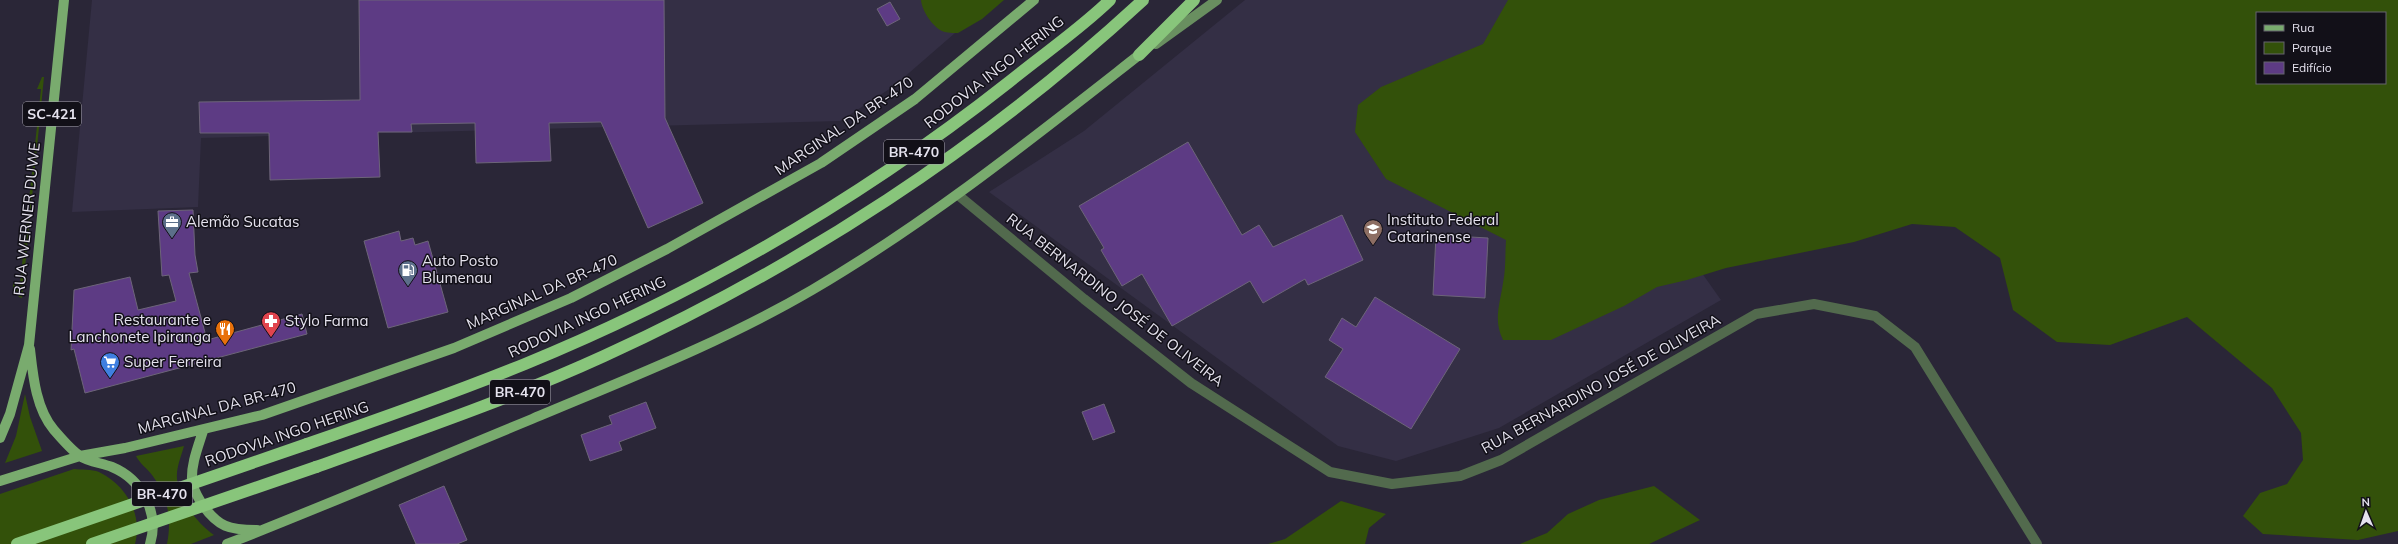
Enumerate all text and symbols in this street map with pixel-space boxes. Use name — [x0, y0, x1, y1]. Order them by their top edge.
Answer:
street label: RODOVIA INGO HERING — [920, 11, 1067, 132]
legend — [2256, 12, 2386, 84]
text: Rua — [2292, 20, 2314, 35]
text: Parque — [2292, 40, 2332, 55]
text: Edifício — [2292, 60, 2332, 75]
street label: MARGINAL DA BR-470 — [771, 73, 917, 179]
road number: SC-421 — [23, 102, 81, 126]
road number: BR-470 — [884, 140, 944, 164]
street label: RUA WERNER DUWE — [9, 141, 44, 297]
street label: RUA BERNARDINO JOSÉ DE OLIVEIRA — [1003, 209, 1228, 390]
place label: Instituto Federal Catarinense — [1387, 210, 1499, 246]
office icon: Alemão Sucatas — [161, 211, 183, 239]
place label: Alemão Sucatas — [186, 212, 299, 231]
school or university icon: Instituto Federal Catarinense — [1362, 218, 1384, 246]
street label: MARGINAL DA BR-470 — [463, 250, 620, 333]
place label: Auto Posto Blumenau — [422, 251, 498, 287]
fuel station icon: Auto Posto Blumenau — [397, 259, 419, 287]
street label: RODOVIA INGO HERING — [505, 272, 669, 362]
place label: Restaurante e Lanchonete Ipiranga — [68, 310, 211, 346]
pharmacy icon: Stylo Farma — [260, 310, 282, 338]
street label: RUA BERNARDINO JOSÉ DE OLIVEIRA — [1478, 310, 1724, 457]
place label: Stylo Farma — [285, 311, 368, 330]
restaurant icon: Restaurante e Lanchonete Ipiranga — [214, 318, 236, 346]
supermarket icon: Super Ferreira — [99, 351, 121, 379]
place label: Super Ferreira — [124, 352, 222, 371]
street label: MARGINAL DA BR-470 — [136, 377, 298, 438]
road number: BR-470 — [490, 380, 550, 404]
street label: RODOVIA INGO HERING — [202, 397, 371, 471]
road number: BR-470 — [132, 482, 192, 506]
north arrow — [2346, 492, 2386, 532]
text: N — [2361, 495, 2370, 509]

